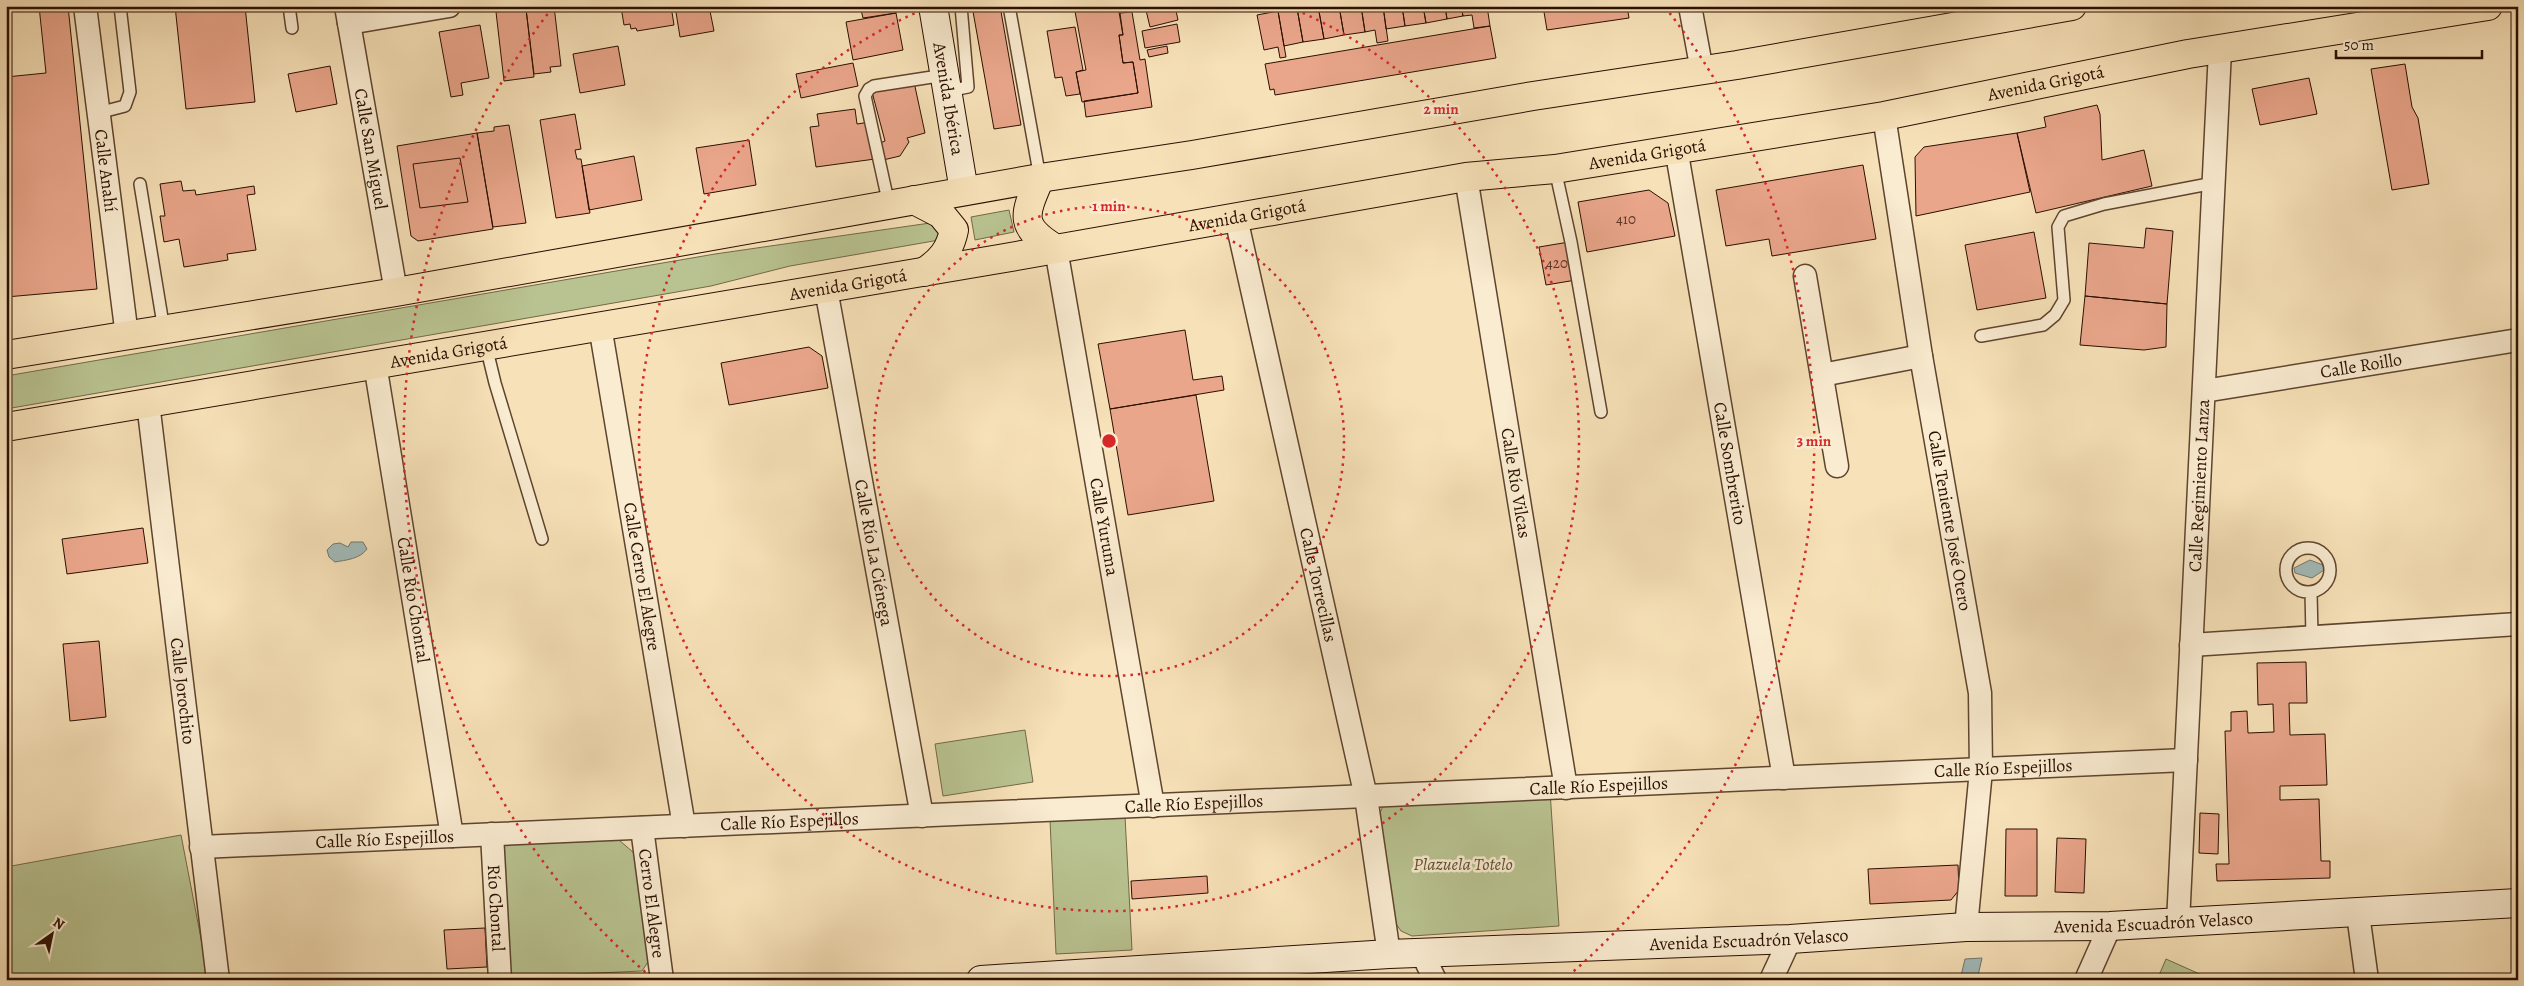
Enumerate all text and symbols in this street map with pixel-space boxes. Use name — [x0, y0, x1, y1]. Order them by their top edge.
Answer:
scale bar — [2336, 28, 2483, 60]
text: 50 m — [2344, 35, 2374, 55]
street label: Avenida Ibérica — [927, 39, 970, 158]
street label: Avenida Grigotá — [1984, 59, 2107, 107]
street label: Calle San Miguel — [349, 86, 393, 212]
text: 2 min — [1423, 99, 1459, 119]
street label: Calle Anahí — [89, 128, 123, 213]
street label: Avenida Grigotá — [1586, 133, 1708, 176]
street label: Avenida Grigotá — [1186, 193, 1308, 238]
text: 1 min — [1092, 196, 1126, 216]
house number: 410 — [1616, 209, 1636, 229]
house number: 420 — [1546, 253, 1568, 273]
street label: Avenida Grigotá — [787, 263, 909, 306]
street label: Avenida Grigotá — [387, 330, 510, 374]
street label: Calle Roillo — [2318, 347, 2404, 384]
street label: Calle Regimiento Lanza — [2183, 398, 2215, 573]
street label: Calle Sombrerito — [1708, 400, 1752, 527]
street label: Calle Río Vilcas — [1495, 426, 1537, 540]
street label: Calle Teniente José Otero — [1922, 429, 1977, 613]
text: 3 min — [1797, 431, 1832, 451]
centre of rings — [1100, 432, 1118, 450]
street label: Calle Yuruma — [1084, 476, 1125, 578]
street label: Calle Río La Ciénega — [849, 477, 899, 629]
street label: Calle Cerro El Alegre — [618, 500, 666, 653]
street label: Calle Torrecillas — [1294, 525, 1343, 644]
street label: Calle Río Chontal — [391, 535, 436, 665]
street label: Calle Jorochito — [165, 636, 201, 746]
street label: Calle Río Espejillos — [1933, 753, 2073, 783]
street label: Calle Río Espejillos — [1529, 771, 1668, 801]
street label: Calle Río Espejillos — [1124, 788, 1264, 819]
street label: Calle Río Espejillos — [720, 806, 859, 836]
street label: Calle Río Espejillos — [315, 824, 455, 854]
street label: Cerro El Alegre — [633, 847, 671, 959]
park label: Plazuela Totelo — [1413, 852, 1513, 876]
street label: Río Chontal — [482, 864, 510, 953]
street label: Avenida Escuadrón Velasco — [2053, 906, 2254, 938]
north arrow — [28, 908, 78, 958]
text: N — [49, 913, 68, 934]
street label: Avenida Escuadrón Velasco — [1648, 923, 1849, 956]

